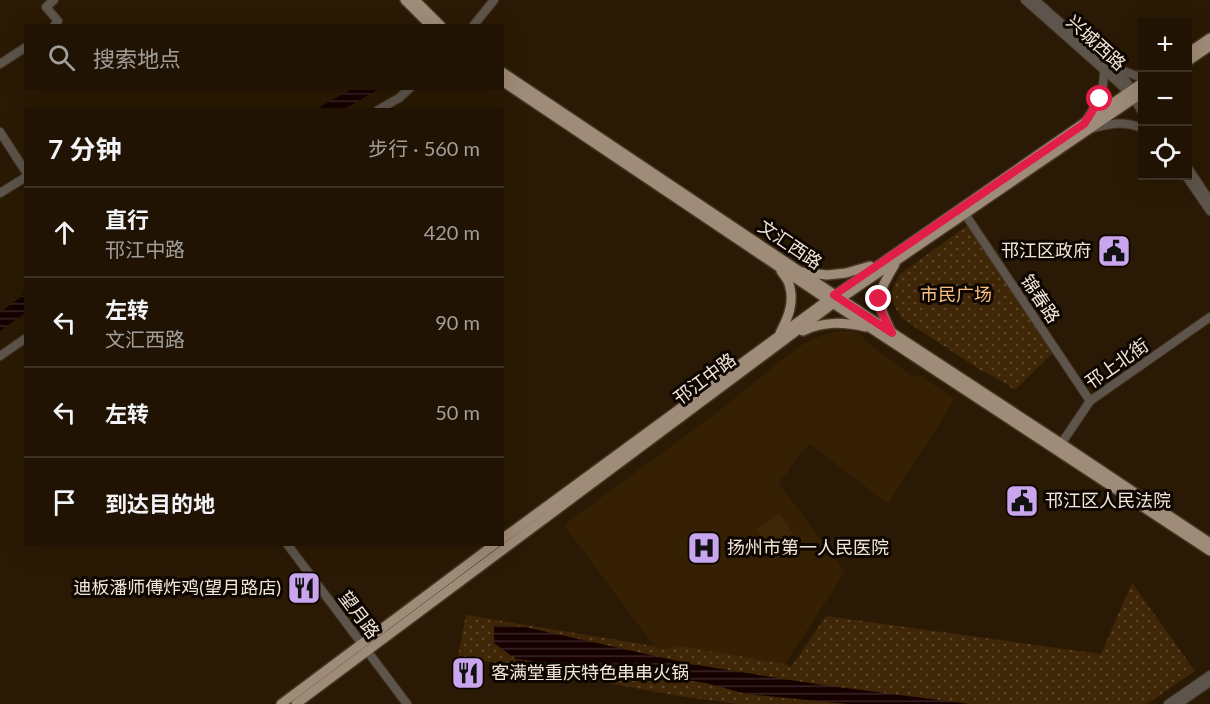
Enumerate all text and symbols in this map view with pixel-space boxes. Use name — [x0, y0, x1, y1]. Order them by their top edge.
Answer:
street label: 兴城西路 — [1063, 10, 1131, 75]
map controls — [1138, 18, 1192, 180]
button: + — [1138, 18, 1192, 72]
search box — [24, 24, 504, 90]
icon: search — [45, 41, 78, 74]
text: 搜索地点 — [93, 45, 181, 72]
button: − — [1138, 72, 1192, 126]
route start — [1086, 85, 1112, 111]
button: locate — [1138, 126, 1192, 180]
text: 7 分钟 — [48, 133, 121, 165]
text: 步行 · 560 m — [368, 136, 480, 160]
text: 直行 — [105, 206, 149, 233]
street label: 文汇西路 — [755, 215, 827, 273]
icon: ahead — [48, 216, 81, 249]
text: 420 m — [424, 220, 480, 244]
public building icon: 邗江区政府 — [1096, 233, 1132, 269]
text: 邗江中路 — [105, 237, 185, 261]
place label: 邗江区政府 — [1001, 239, 1091, 261]
street label: 锦春路 — [1017, 270, 1065, 327]
park label: 市民广场 — [920, 283, 992, 305]
route end — [865, 285, 891, 311]
text: 左转 — [105, 296, 149, 323]
icon: left — [48, 306, 81, 339]
text: 90 m — [435, 310, 480, 334]
text: 文汇西路 — [105, 327, 185, 351]
street label: 邗上北街 — [1081, 334, 1152, 393]
street label: 邗江中路 — [669, 348, 740, 409]
icon: left — [48, 396, 81, 429]
text: 左转 — [105, 400, 149, 427]
text: 50 m — [435, 400, 480, 424]
public building icon: 邗江区人民法院 — [1004, 483, 1040, 519]
icon: arrive — [48, 486, 81, 519]
place label: 邗江区人民法院 — [1045, 489, 1171, 511]
text: 到达目的地 — [105, 490, 215, 517]
hospital icon: 扬州市第一人民医院 — [686, 530, 722, 566]
place label: 扬州市第一人民医院 — [727, 536, 889, 558]
restaurant icon: 迪板潘师傅炸鸡(望月路店) — [286, 570, 322, 606]
place label: 迪板潘师傅炸鸡(望月路店) — [73, 576, 281, 598]
street label: 望月路 — [335, 586, 385, 643]
restaurant icon: 客满堂重庆特色串串火锅 — [450, 655, 486, 691]
place label: 客满堂重庆特色串串火锅 — [491, 661, 689, 683]

